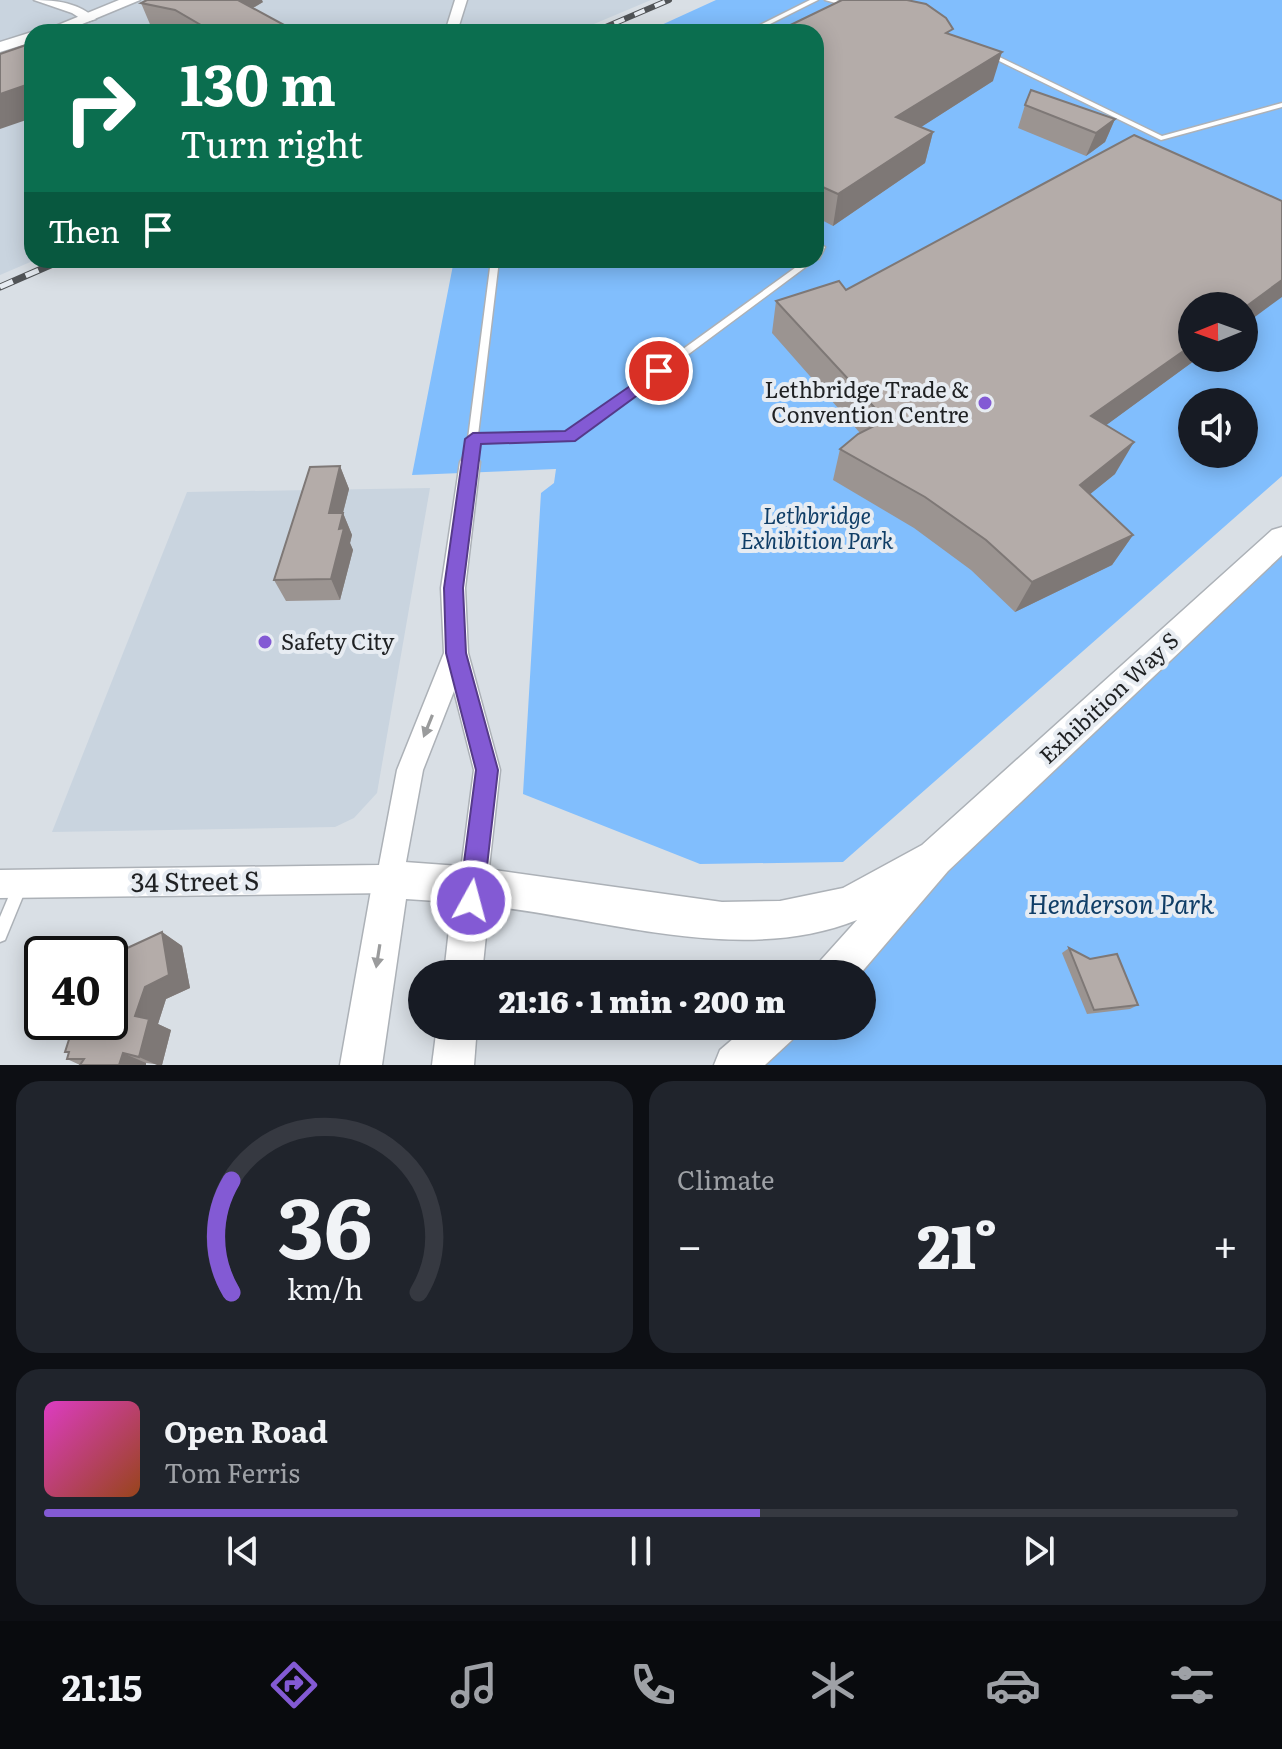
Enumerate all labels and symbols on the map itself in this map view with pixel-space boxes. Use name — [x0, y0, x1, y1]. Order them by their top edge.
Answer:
north arrow — [1178, 292, 1258, 372]
pin — [625, 337, 693, 405]
place label: Lethbridge Trade & Convention Centre — [764, 372, 969, 430]
marker: Lethbridge Trade & Convention Centre — [976, 394, 994, 412]
park label: Lethbridge Exhibition Park — [740, 498, 894, 556]
street label: Exhibition Way S — [1031, 623, 1185, 770]
place label: Safety City — [281, 624, 395, 657]
marker: Safety City — [256, 633, 274, 651]
one-way arrow — [421, 714, 434, 738]
street label: 34 Street S — [130, 859, 260, 900]
position arrow — [429, 859, 513, 943]
park label: Henderson Park — [1028, 883, 1215, 922]
speed limit sign: 40 — [24, 936, 128, 1040]
one-way arrow — [371, 944, 384, 969]

